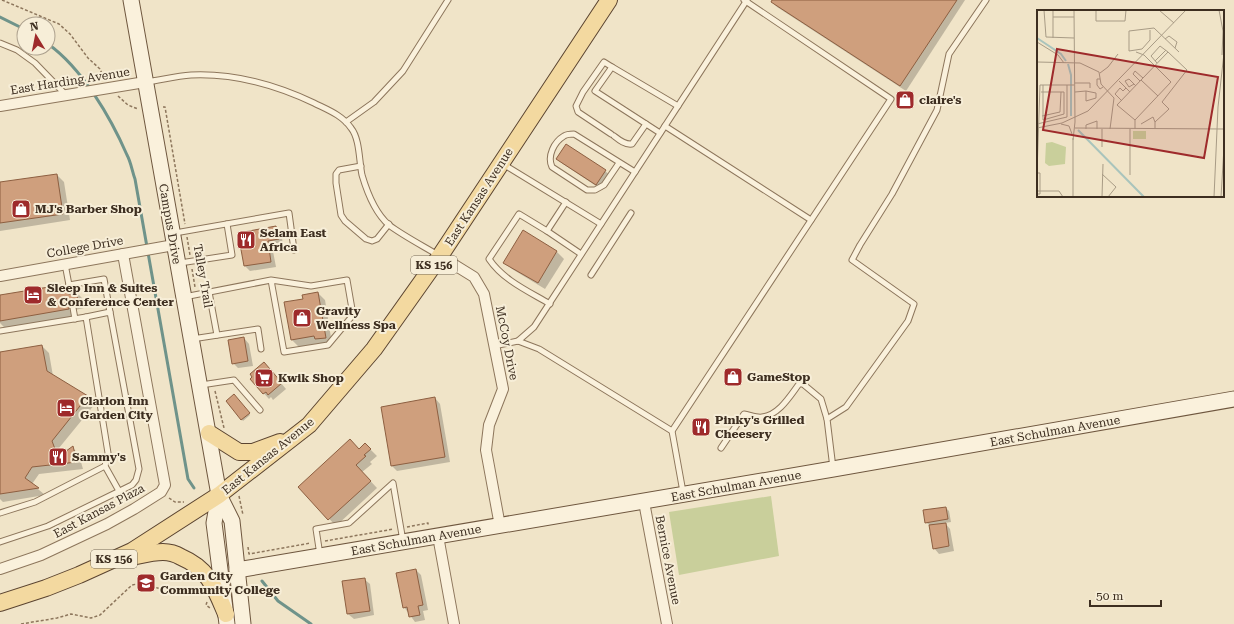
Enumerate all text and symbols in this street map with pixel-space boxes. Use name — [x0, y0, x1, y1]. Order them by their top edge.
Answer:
inset map — [1037, 10, 1224, 197]
north arrow — [16, 16, 56, 56]
text: N — [29, 19, 40, 34]
street label: East Harding Avenue — [9, 65, 131, 97]
shop icon: claire's — [894, 89, 916, 111]
place label: claire's — [919, 93, 961, 107]
street label: East Kansas Avenue — [442, 145, 516, 249]
street label: Campus Drive — [156, 183, 184, 266]
shop icon: MJ's Barber Shop — [10, 198, 32, 220]
place label: MJ's Barber Shop — [35, 202, 142, 216]
place label: Selam East Africa — [260, 226, 327, 254]
restaurant icon: Selam East Africa — [235, 229, 257, 251]
street label: College Drive — [46, 233, 125, 261]
street label: Talley Trail — [191, 243, 216, 309]
road number: KS 156 — [411, 256, 457, 274]
place label: Sleep Inn & Suites & Conference Center — [47, 281, 174, 309]
hotel icon: Sleep Inn & Suites & Conference Center — [22, 284, 44, 306]
place label: Gravity Wellness Spa — [316, 304, 396, 332]
street label: McCoy Drive — [493, 305, 521, 382]
shop icon: Gravity Wellness Spa — [291, 307, 313, 329]
shop icon: GameStop — [722, 366, 744, 388]
supermarket icon: Kwik Shop — [253, 367, 275, 389]
place label: GameStop — [747, 370, 810, 384]
place label: Kwik Shop — [278, 371, 344, 385]
place label: Clarion Inn Garden City — [80, 394, 153, 422]
hotel icon: Clarion Inn Garden City — [55, 397, 77, 419]
place label: Pinky's Grilled Cheesery — [715, 413, 804, 441]
street label: East Schulman Avenue — [989, 413, 1122, 449]
street label: East Kansas Avenue — [219, 414, 317, 497]
restaurant icon: Pinky's Grilled Cheesery — [690, 416, 712, 438]
restaurant icon: Sammy's — [47, 446, 69, 468]
place label: Sammy's — [72, 450, 126, 464]
street label: East Schulman Avenue — [670, 468, 803, 504]
street label: East Kansas Plaza — [51, 481, 147, 541]
street label: Bernice Avenue — [652, 514, 684, 606]
street label: East Schulman Avenue — [350, 522, 483, 558]
road number: KS 156 — [91, 550, 137, 568]
place label: Garden City Community College — [160, 569, 280, 597]
school or university icon: Garden City Community College — [135, 572, 157, 594]
scale bar — [1090, 582, 1161, 608]
text: 50 m — [1096, 589, 1123, 603]

